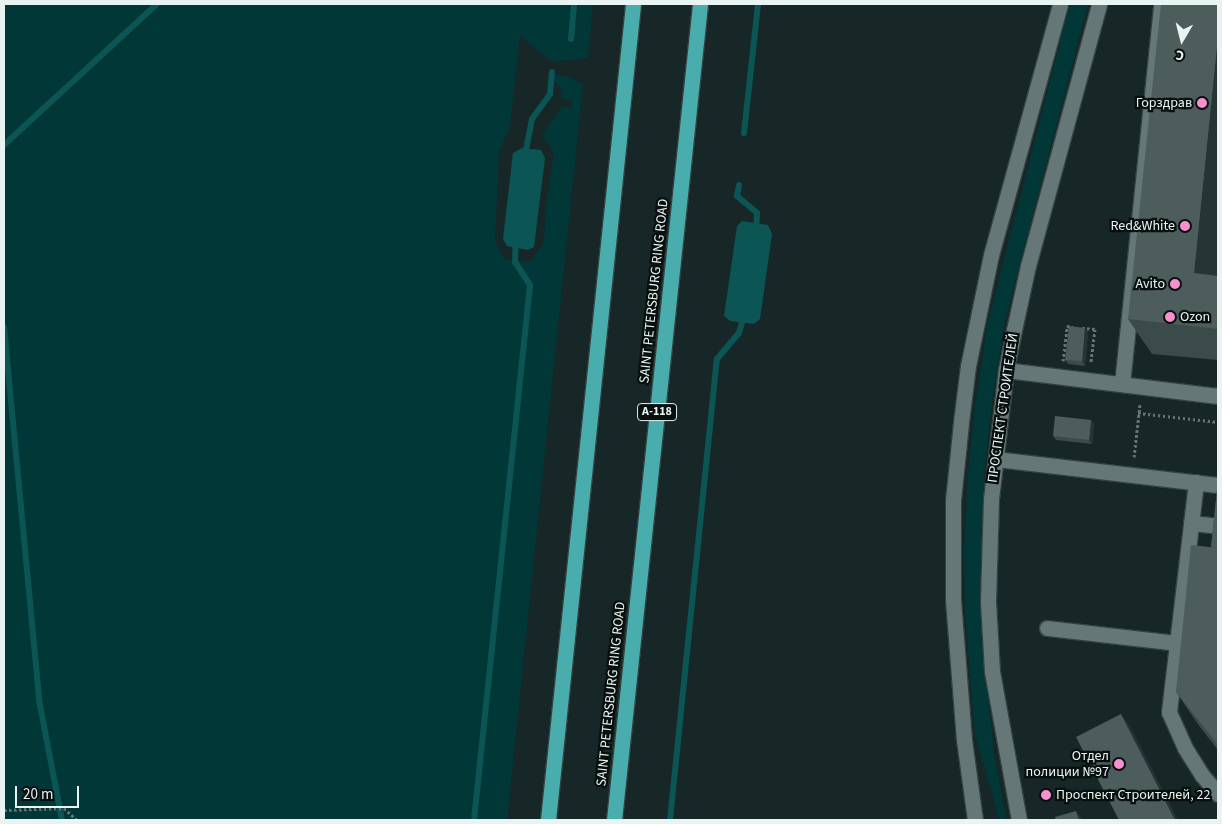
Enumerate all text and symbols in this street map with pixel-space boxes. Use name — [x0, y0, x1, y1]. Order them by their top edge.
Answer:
north arrow — [1157, 15, 1207, 65]
text: С — [1174, 44, 1185, 65]
place label: Горздрав — [1136, 95, 1192, 111]
marker: Горздрав — [1196, 97, 1208, 109]
street label: SAINT PETERSBURG RING ROAD — [636, 198, 672, 384]
place label: Red&White — [1110, 218, 1175, 234]
marker: Red&White — [1179, 220, 1191, 232]
place label: Avito — [1135, 276, 1165, 292]
marker: Avito — [1169, 278, 1181, 290]
place label: Ozon — [1180, 309, 1210, 325]
marker: Ozon — [1164, 311, 1176, 323]
street label: ПРОСПЕКТ СТРОИТЕЛЕЙ — [984, 332, 1022, 484]
road number: А-118 — [637, 402, 677, 422]
street label: SAINT PETERSBURG RING ROAD — [593, 601, 629, 787]
place label: Отдел полиции №97 — [1025, 748, 1109, 780]
marker: Отдел полиции №97 — [1113, 758, 1125, 770]
scale bar — [18, 776, 81, 808]
text: 20 m — [23, 784, 53, 805]
place label: Проспект Строителей, 22 — [1056, 787, 1210, 803]
marker: Проспект Строителей, 22 — [1040, 789, 1052, 801]

